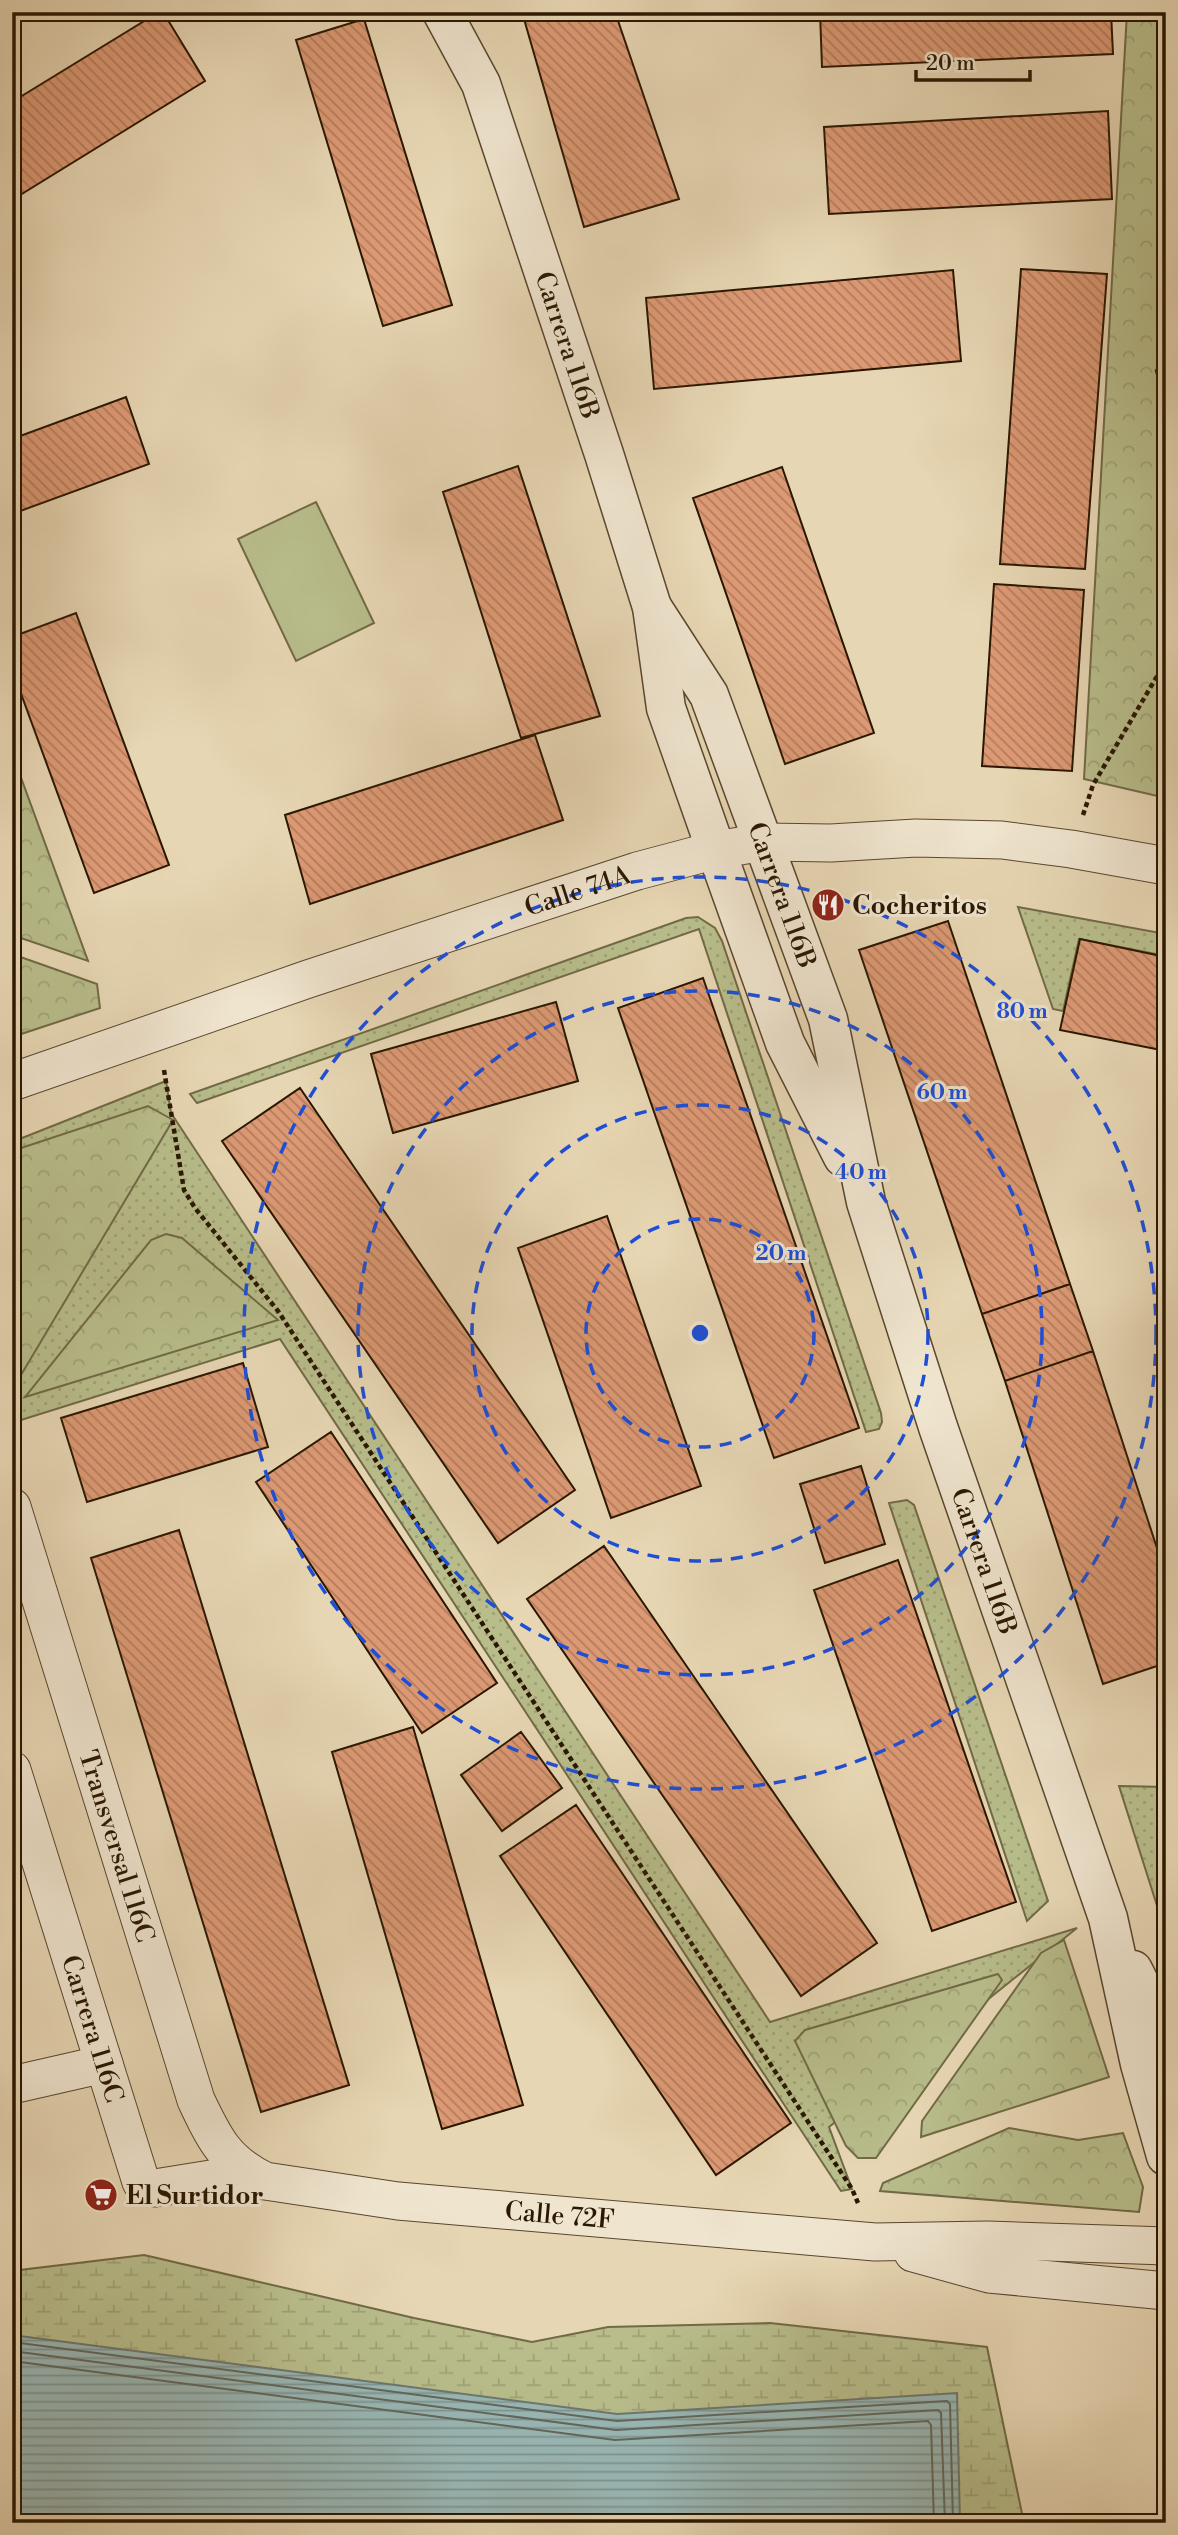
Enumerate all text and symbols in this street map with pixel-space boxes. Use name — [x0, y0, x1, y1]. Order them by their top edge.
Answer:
scale bar — [916, 38, 1029, 82]
text: 20 m — [926, 51, 975, 77]
street label: Carrera 116B — [528, 268, 606, 423]
street label: Carrera 116B — [740, 818, 823, 973]
street label: Calle 74A — [521, 859, 636, 924]
restaurant icon: Cocheritos — [809, 886, 847, 924]
place label: Cocheritos — [852, 890, 987, 922]
text: 80 m — [996, 999, 1048, 1025]
text: 60 m — [917, 1080, 967, 1106]
text: 40 m — [835, 1160, 887, 1186]
text: 20 m — [756, 1241, 806, 1267]
centre of rings — [688, 1321, 712, 1345]
street label: Carrera 116B — [943, 1484, 1024, 1639]
street label: Transversal 116C — [71, 1746, 161, 1946]
street label: Carrera 116C — [54, 1951, 130, 2107]
supermarket icon: El Surtidor — [82, 2176, 120, 2214]
place label: El Surtidor — [126, 2180, 264, 2212]
street label: Calle 72F — [504, 2195, 616, 2237]

